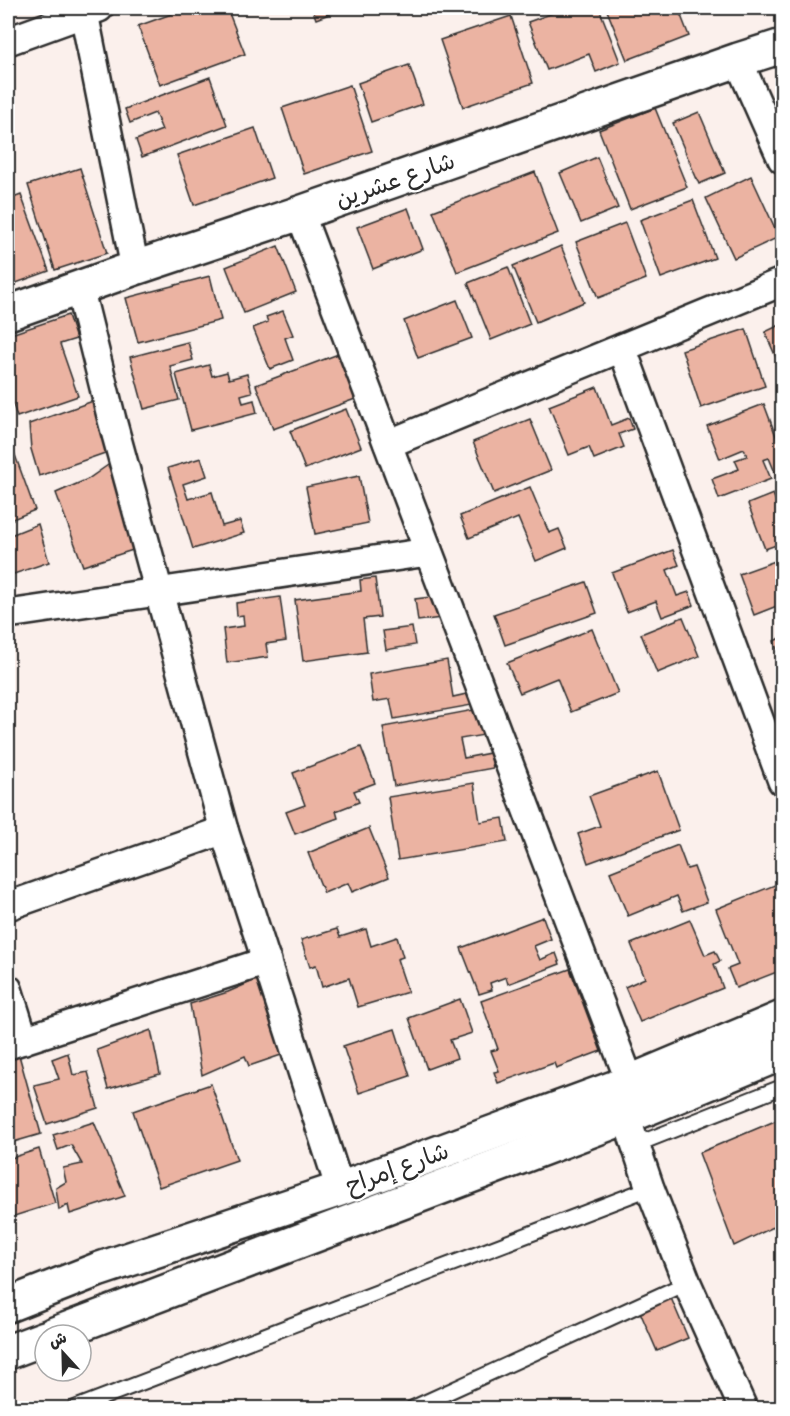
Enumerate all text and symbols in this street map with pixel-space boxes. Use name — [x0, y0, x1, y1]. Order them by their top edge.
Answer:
street label: شارع عشرين — [332, 146, 460, 219]
street label: شارع إمراح — [341, 1136, 455, 1205]
north arrow — [33, 1323, 93, 1383]
text: ش — [46, 1327, 71, 1355]

